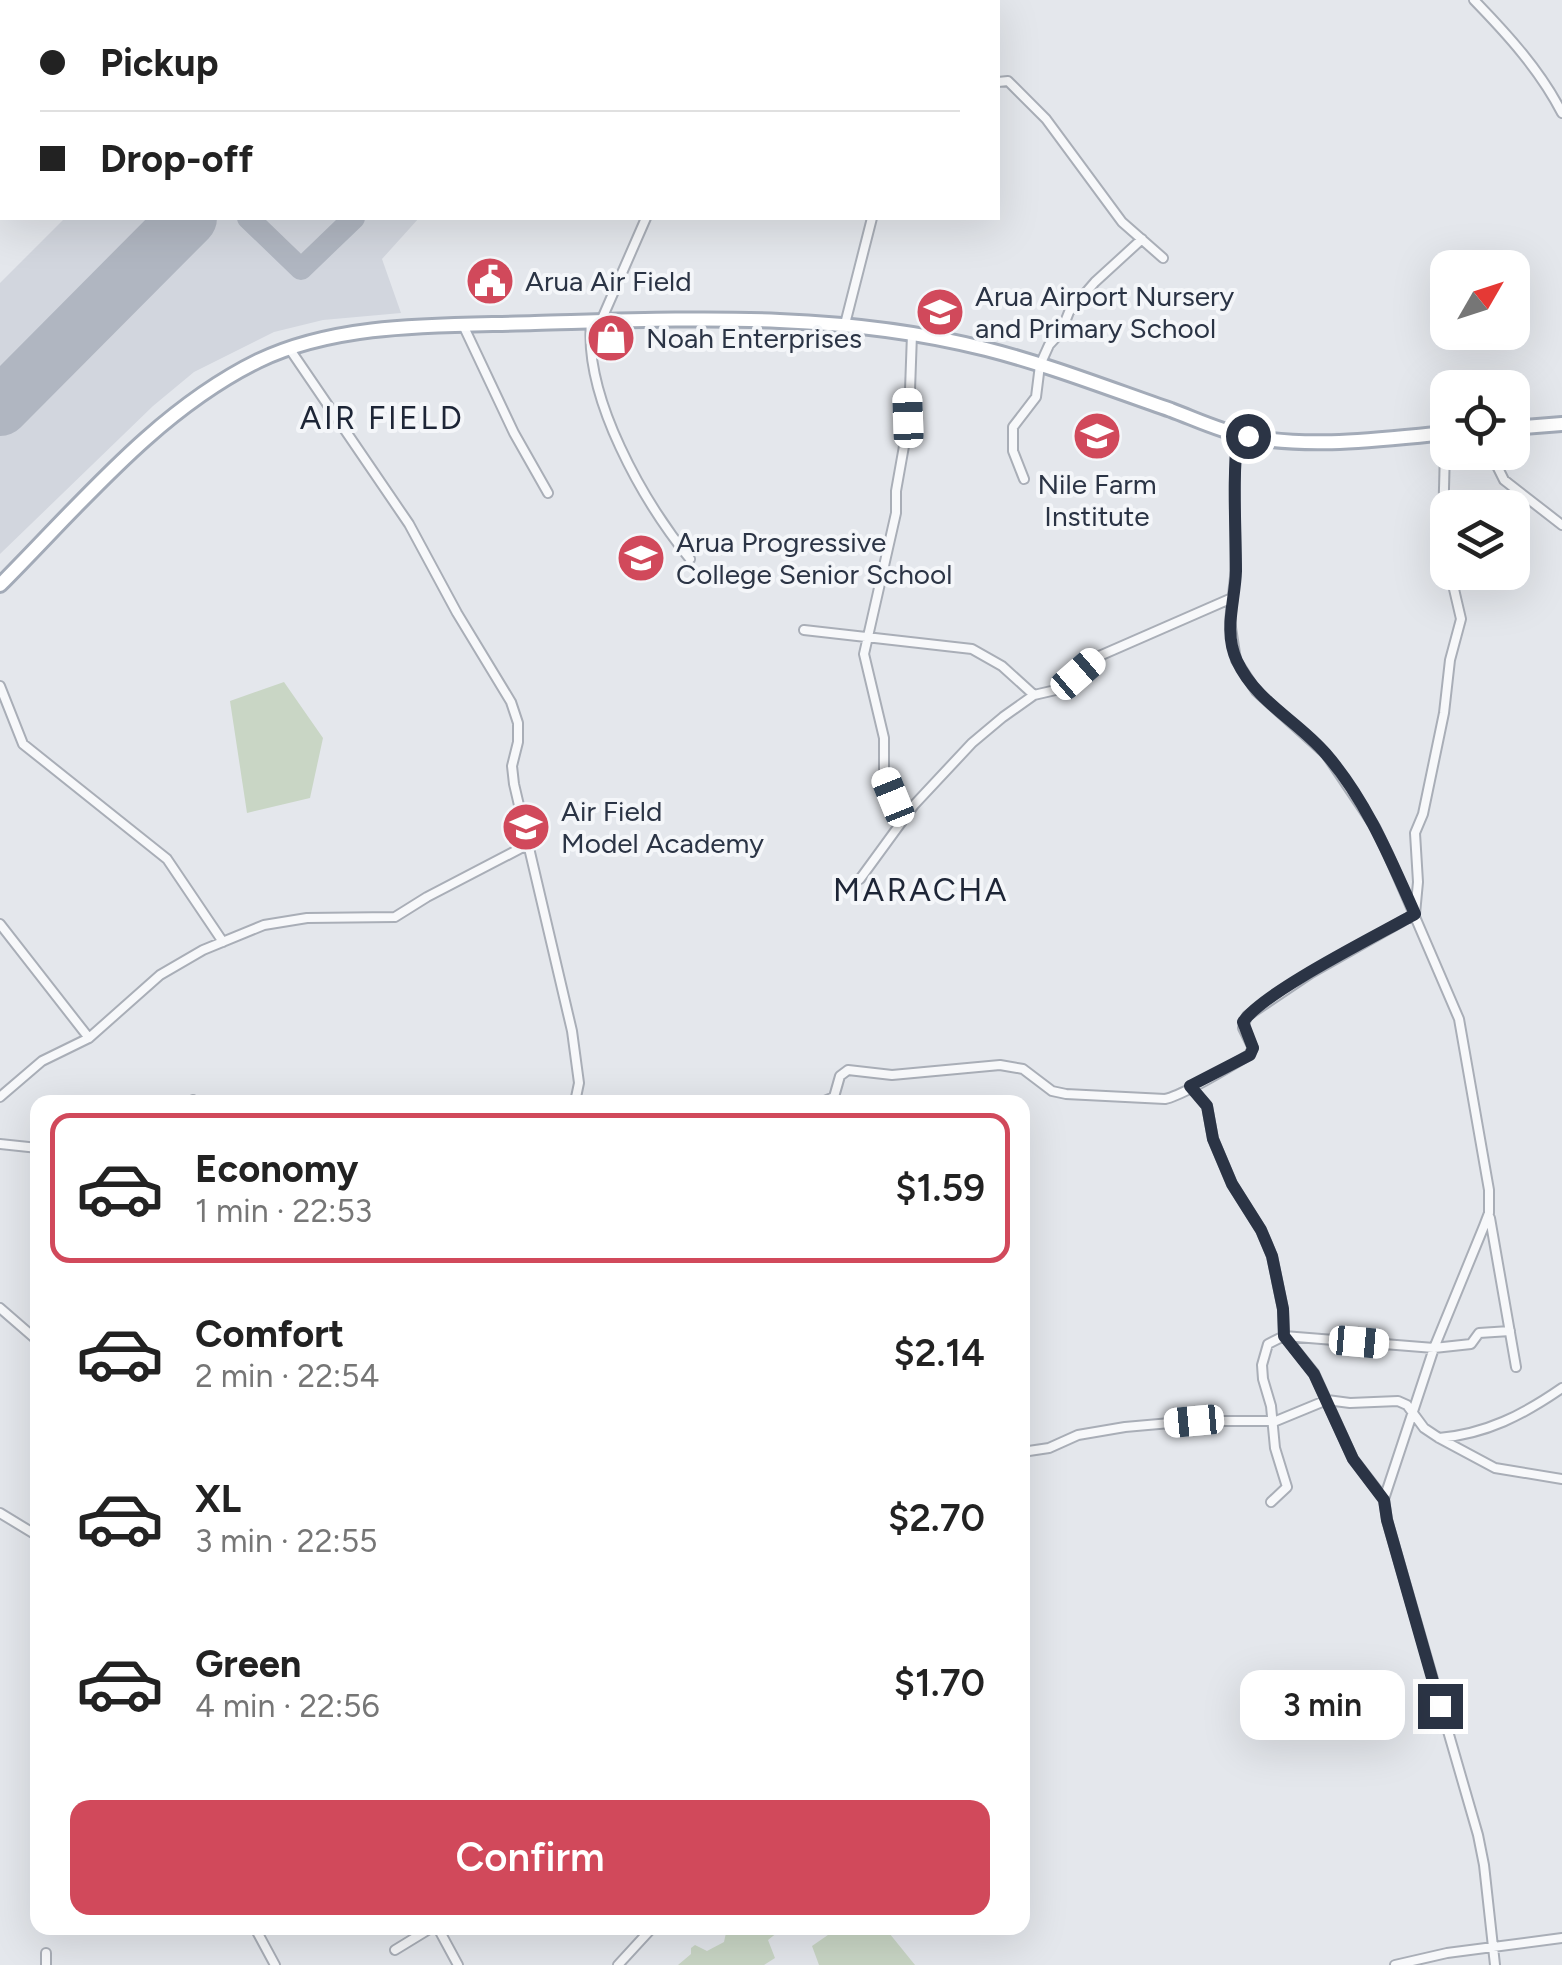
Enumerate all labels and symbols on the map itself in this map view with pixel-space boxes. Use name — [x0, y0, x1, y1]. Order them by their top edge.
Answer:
north arrow — [1430, 250, 1530, 350]
public building icon: Arua Air Field — [464, 255, 516, 307]
place label: Arua Air Field — [525, 264, 692, 298]
place label: Arua Airport Nursery and Primary School — [975, 279, 1234, 345]
school or university icon: Arua Airport Nursery and Primary School — [914, 286, 966, 338]
shop icon: Noah Enterprises — [585, 312, 637, 364]
place label: Noah Enterprises — [646, 321, 862, 355]
car — [892, 387, 924, 449]
district label: AIR FIELD — [300, 399, 464, 437]
school or university icon: Nile Farm Institute — [1071, 410, 1123, 462]
route start — [1226, 414, 1271, 459]
place label: Nile Farm Institute — [1037, 467, 1157, 533]
place label: Arua Progressive College Senior School — [676, 525, 953, 591]
school or university icon: Arua Progressive College Senior School — [615, 532, 667, 584]
car — [1046, 643, 1110, 705]
car — [868, 764, 918, 830]
place label: Air Field Model Academy — [561, 794, 764, 860]
school or university icon: Air Field Model Academy — [500, 801, 552, 853]
district label: MARACHA — [833, 871, 1009, 909]
car — [1328, 1324, 1390, 1360]
car — [1163, 1403, 1225, 1439]
callout: 3 min — [1240, 1671, 1405, 1741]
route end — [1418, 1684, 1463, 1729]

